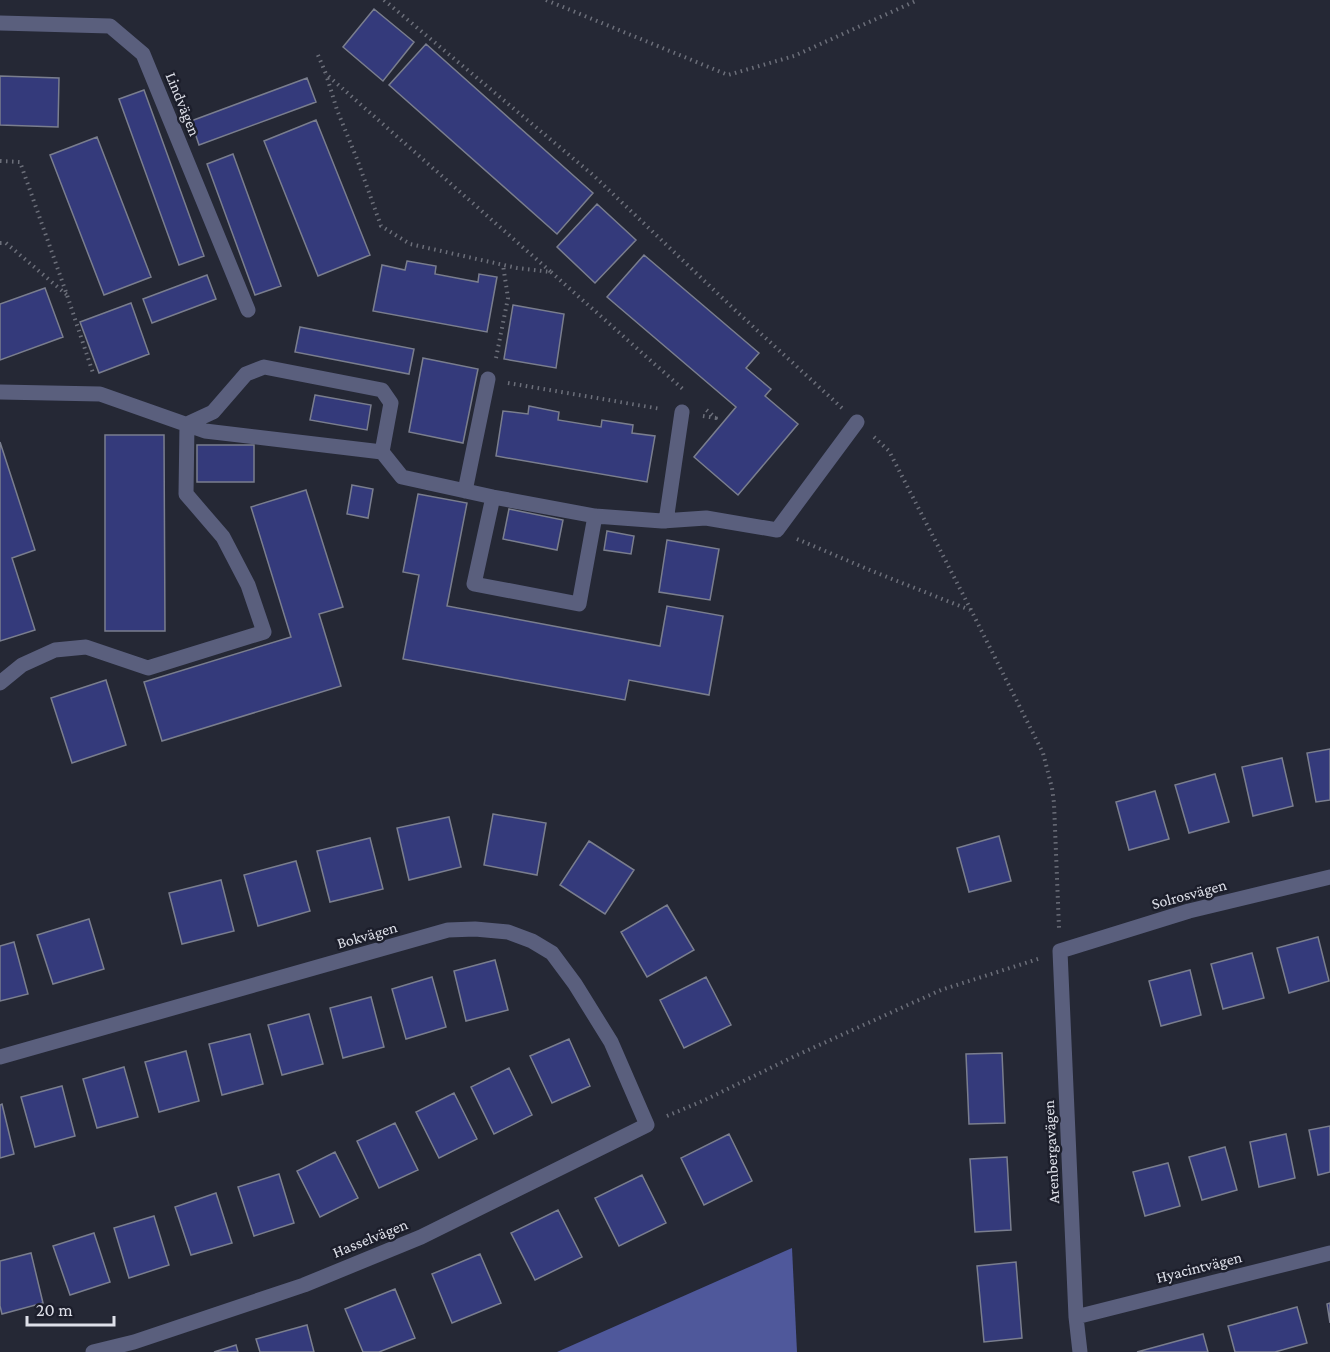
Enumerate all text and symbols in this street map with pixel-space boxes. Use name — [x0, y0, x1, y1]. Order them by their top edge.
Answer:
street label: Lindvägen — [162, 70, 204, 139]
street label: Solrosvägen — [1150, 876, 1229, 913]
street label: Bokvägen — [335, 918, 400, 953]
street label: Arenbergavägen — [1040, 1099, 1063, 1204]
street label: Hasselvägen — [330, 1215, 411, 1262]
street label: Hyacintvägen — [1154, 1248, 1244, 1287]
scale bar — [27, 1289, 114, 1327]
text: 20 m — [36, 1300, 73, 1320]

